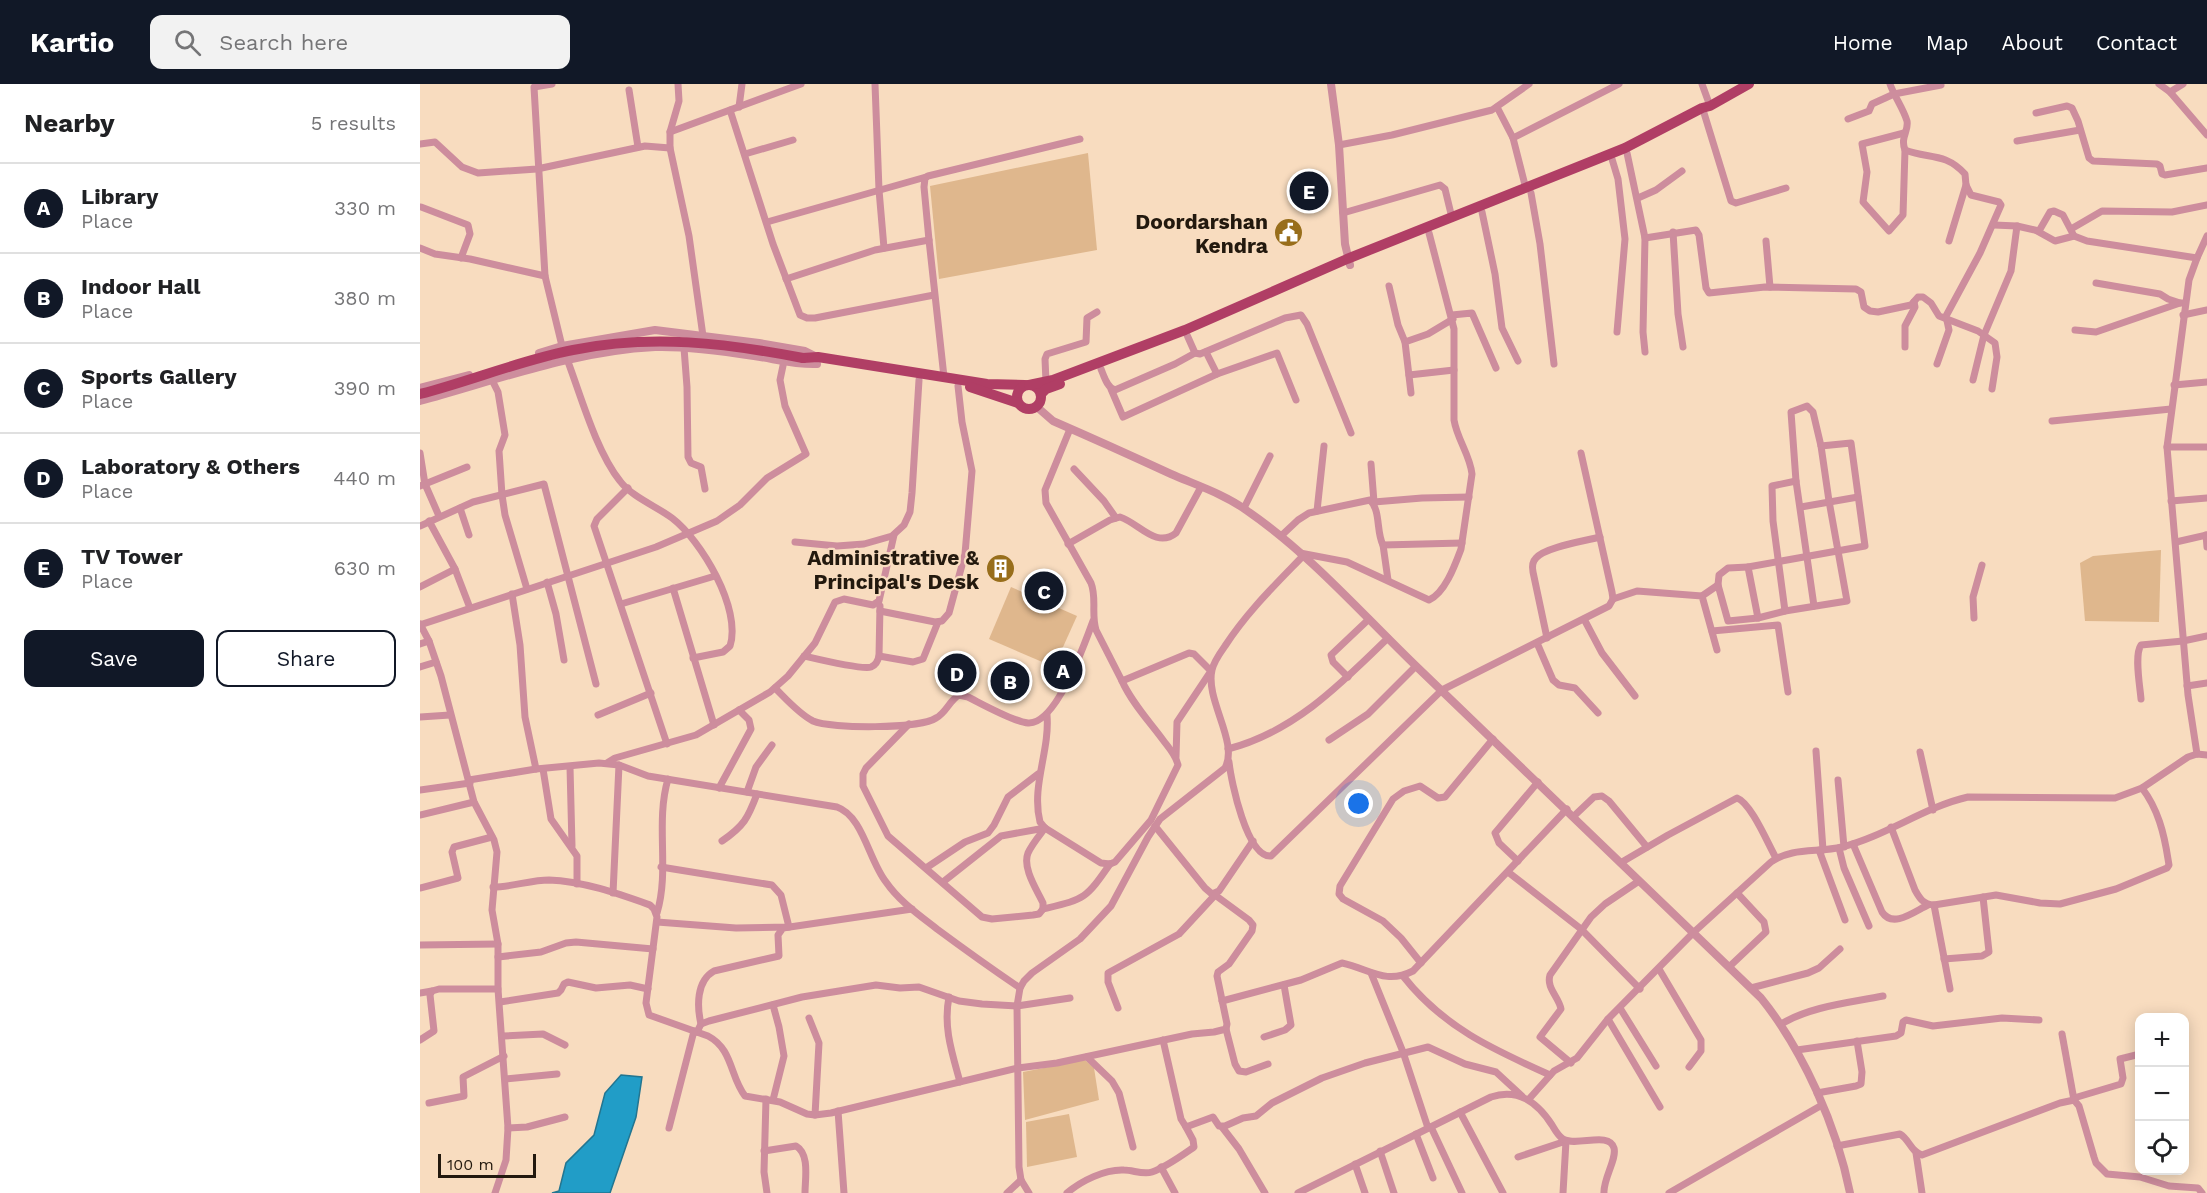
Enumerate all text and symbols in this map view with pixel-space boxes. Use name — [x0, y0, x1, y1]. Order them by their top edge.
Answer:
search box — [150, 15, 570, 69]
text: Kartio — [30, 26, 114, 59]
icon: search — [171, 26, 204, 59]
text: Search here — [219, 30, 348, 55]
text: Home — [1833, 30, 1893, 55]
text: Map — [1926, 30, 1969, 55]
text: About — [2002, 30, 2063, 55]
text: Contact — [2096, 30, 2177, 55]
text: Nearby — [24, 108, 115, 138]
text: 5 results — [311, 111, 396, 135]
pin: E — [1290, 168, 1328, 214]
text: Library — [81, 184, 158, 209]
text: A — [37, 196, 50, 220]
text: 330 m — [334, 196, 396, 220]
text: Place — [81, 209, 133, 233]
place label: Doordarshan Kendra — [1135, 209, 1269, 258]
public building icon: Doordarshan Kendra — [1273, 217, 1305, 249]
text: Indoor Hall — [81, 274, 201, 299]
text: B — [37, 286, 50, 310]
text: 380 m — [334, 286, 396, 310]
text: Place — [81, 299, 133, 323]
text: Sports Gallery — [81, 364, 237, 389]
text: C — [37, 376, 50, 400]
text: 390 m — [334, 376, 396, 400]
text: Place — [81, 389, 133, 413]
text: Laboratory & Others — [81, 454, 300, 479]
text: D — [36, 466, 51, 490]
text: 440 m — [333, 466, 396, 490]
text: Place — [81, 479, 133, 503]
text: TV Tower — [81, 544, 183, 569]
place label: Administrative & Principal's Desk — [807, 545, 980, 594]
building icon: Administrative & Principal's Desk — [984, 553, 1016, 585]
text: E — [37, 556, 50, 580]
text: 630 m — [334, 556, 396, 580]
pin: C — [1024, 568, 1064, 614]
text: Place — [81, 569, 133, 593]
button: Save — [24, 630, 204, 687]
button: Share — [216, 630, 396, 687]
pin: A — [1044, 648, 1082, 692]
pin: D — [938, 650, 976, 696]
pin: B — [990, 658, 1030, 704]
your location — [1344, 789, 1373, 818]
map controls — [2135, 1013, 2189, 1175]
button: + — [2135, 1013, 2189, 1067]
button: − — [2135, 1067, 2189, 1121]
button: locate — [2135, 1121, 2189, 1175]
scale bar — [438, 1151, 536, 1178]
text: 100 m — [447, 1155, 494, 1174]

